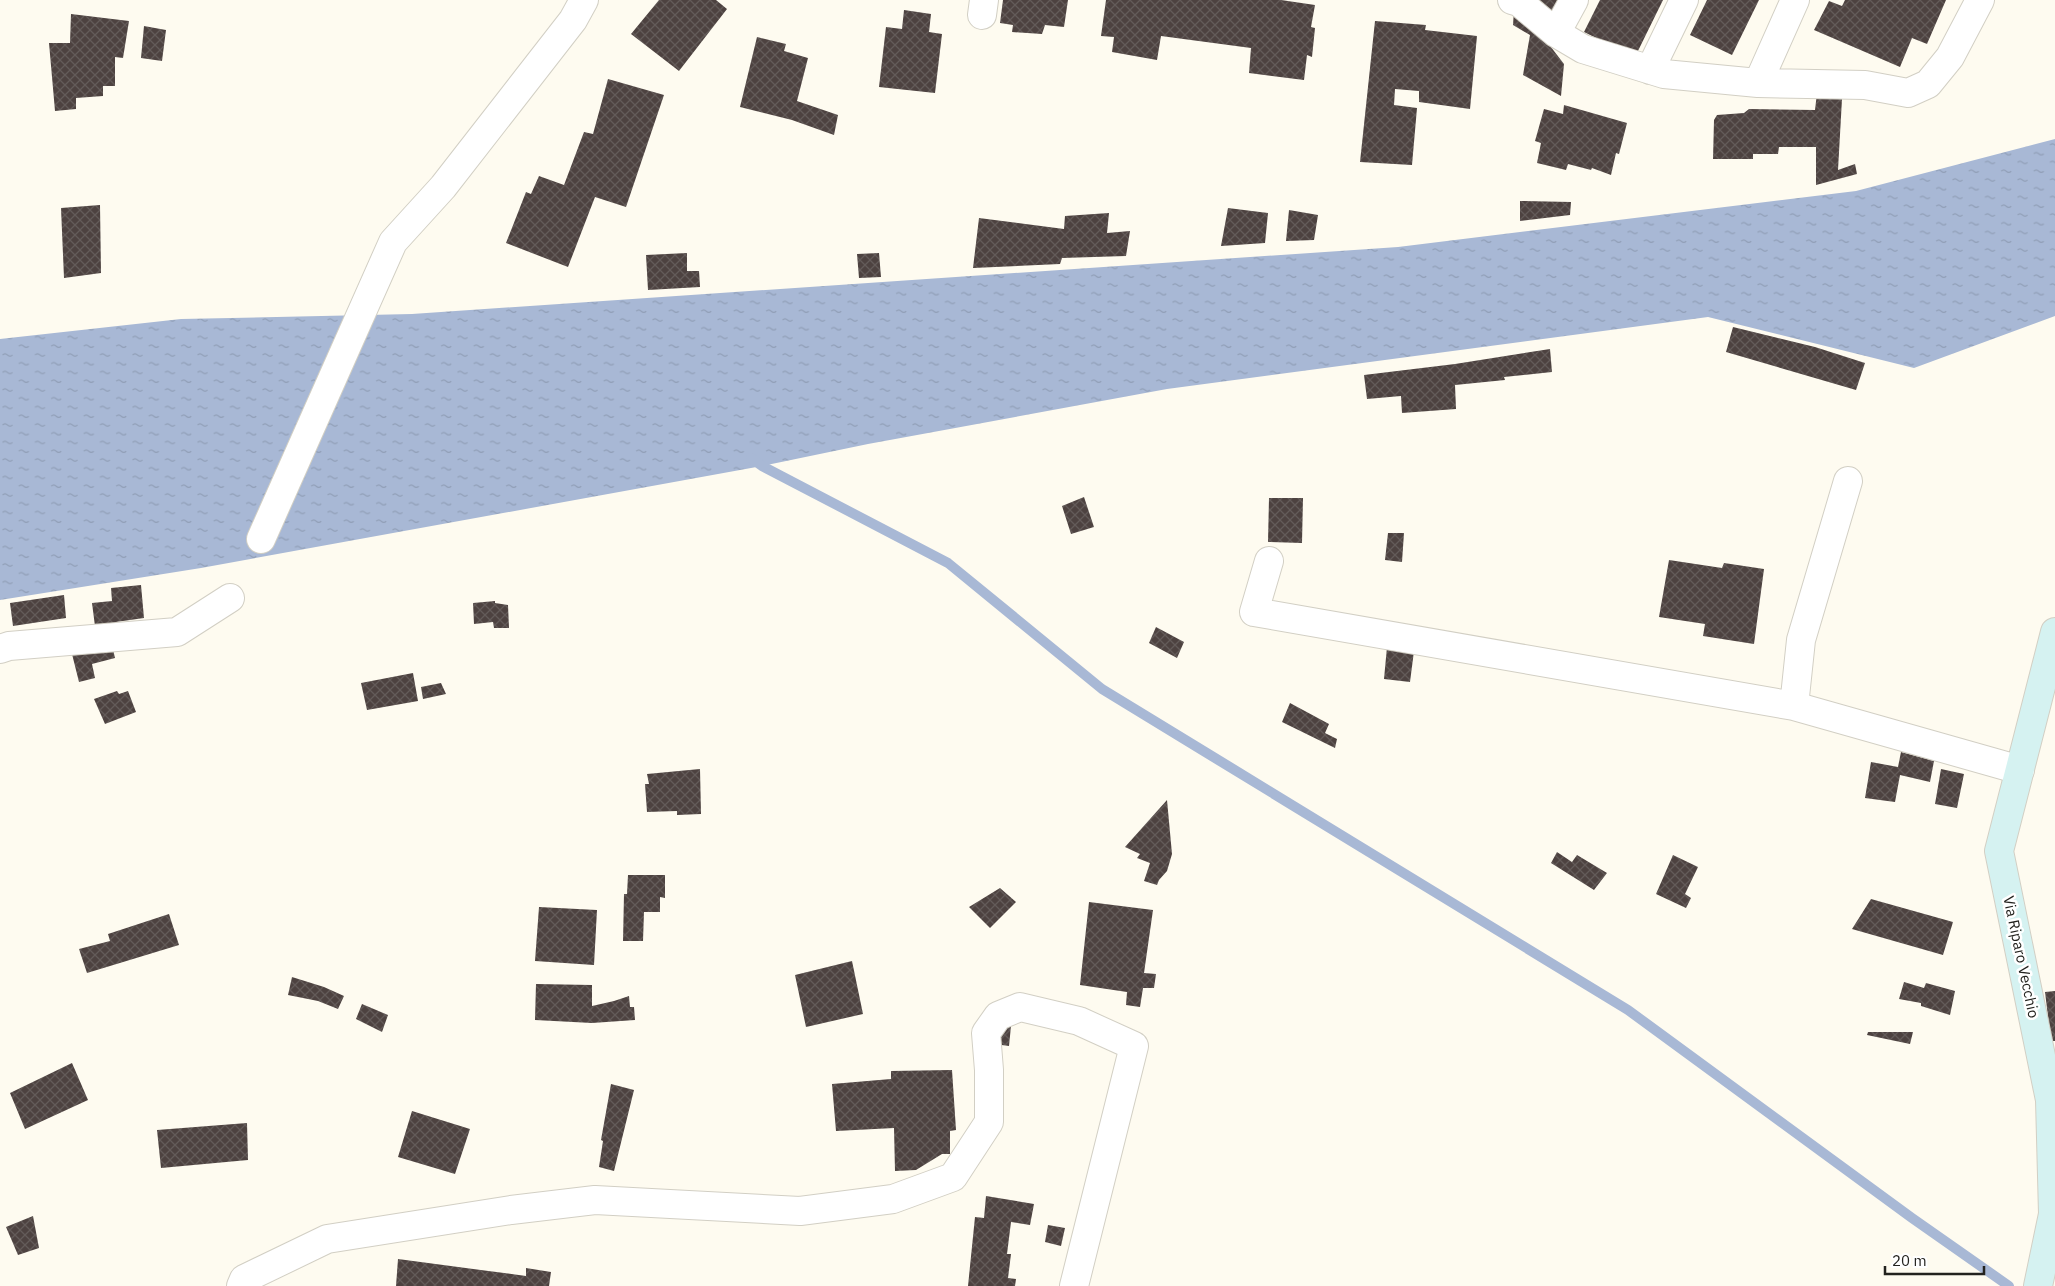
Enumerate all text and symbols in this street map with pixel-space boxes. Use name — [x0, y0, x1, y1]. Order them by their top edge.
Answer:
street label: Via Riparo Vecchio — [1999, 894, 2044, 1020]
scale bar — [1885, 1244, 1984, 1276]
text: 20 m — [1892, 1251, 1927, 1270]

